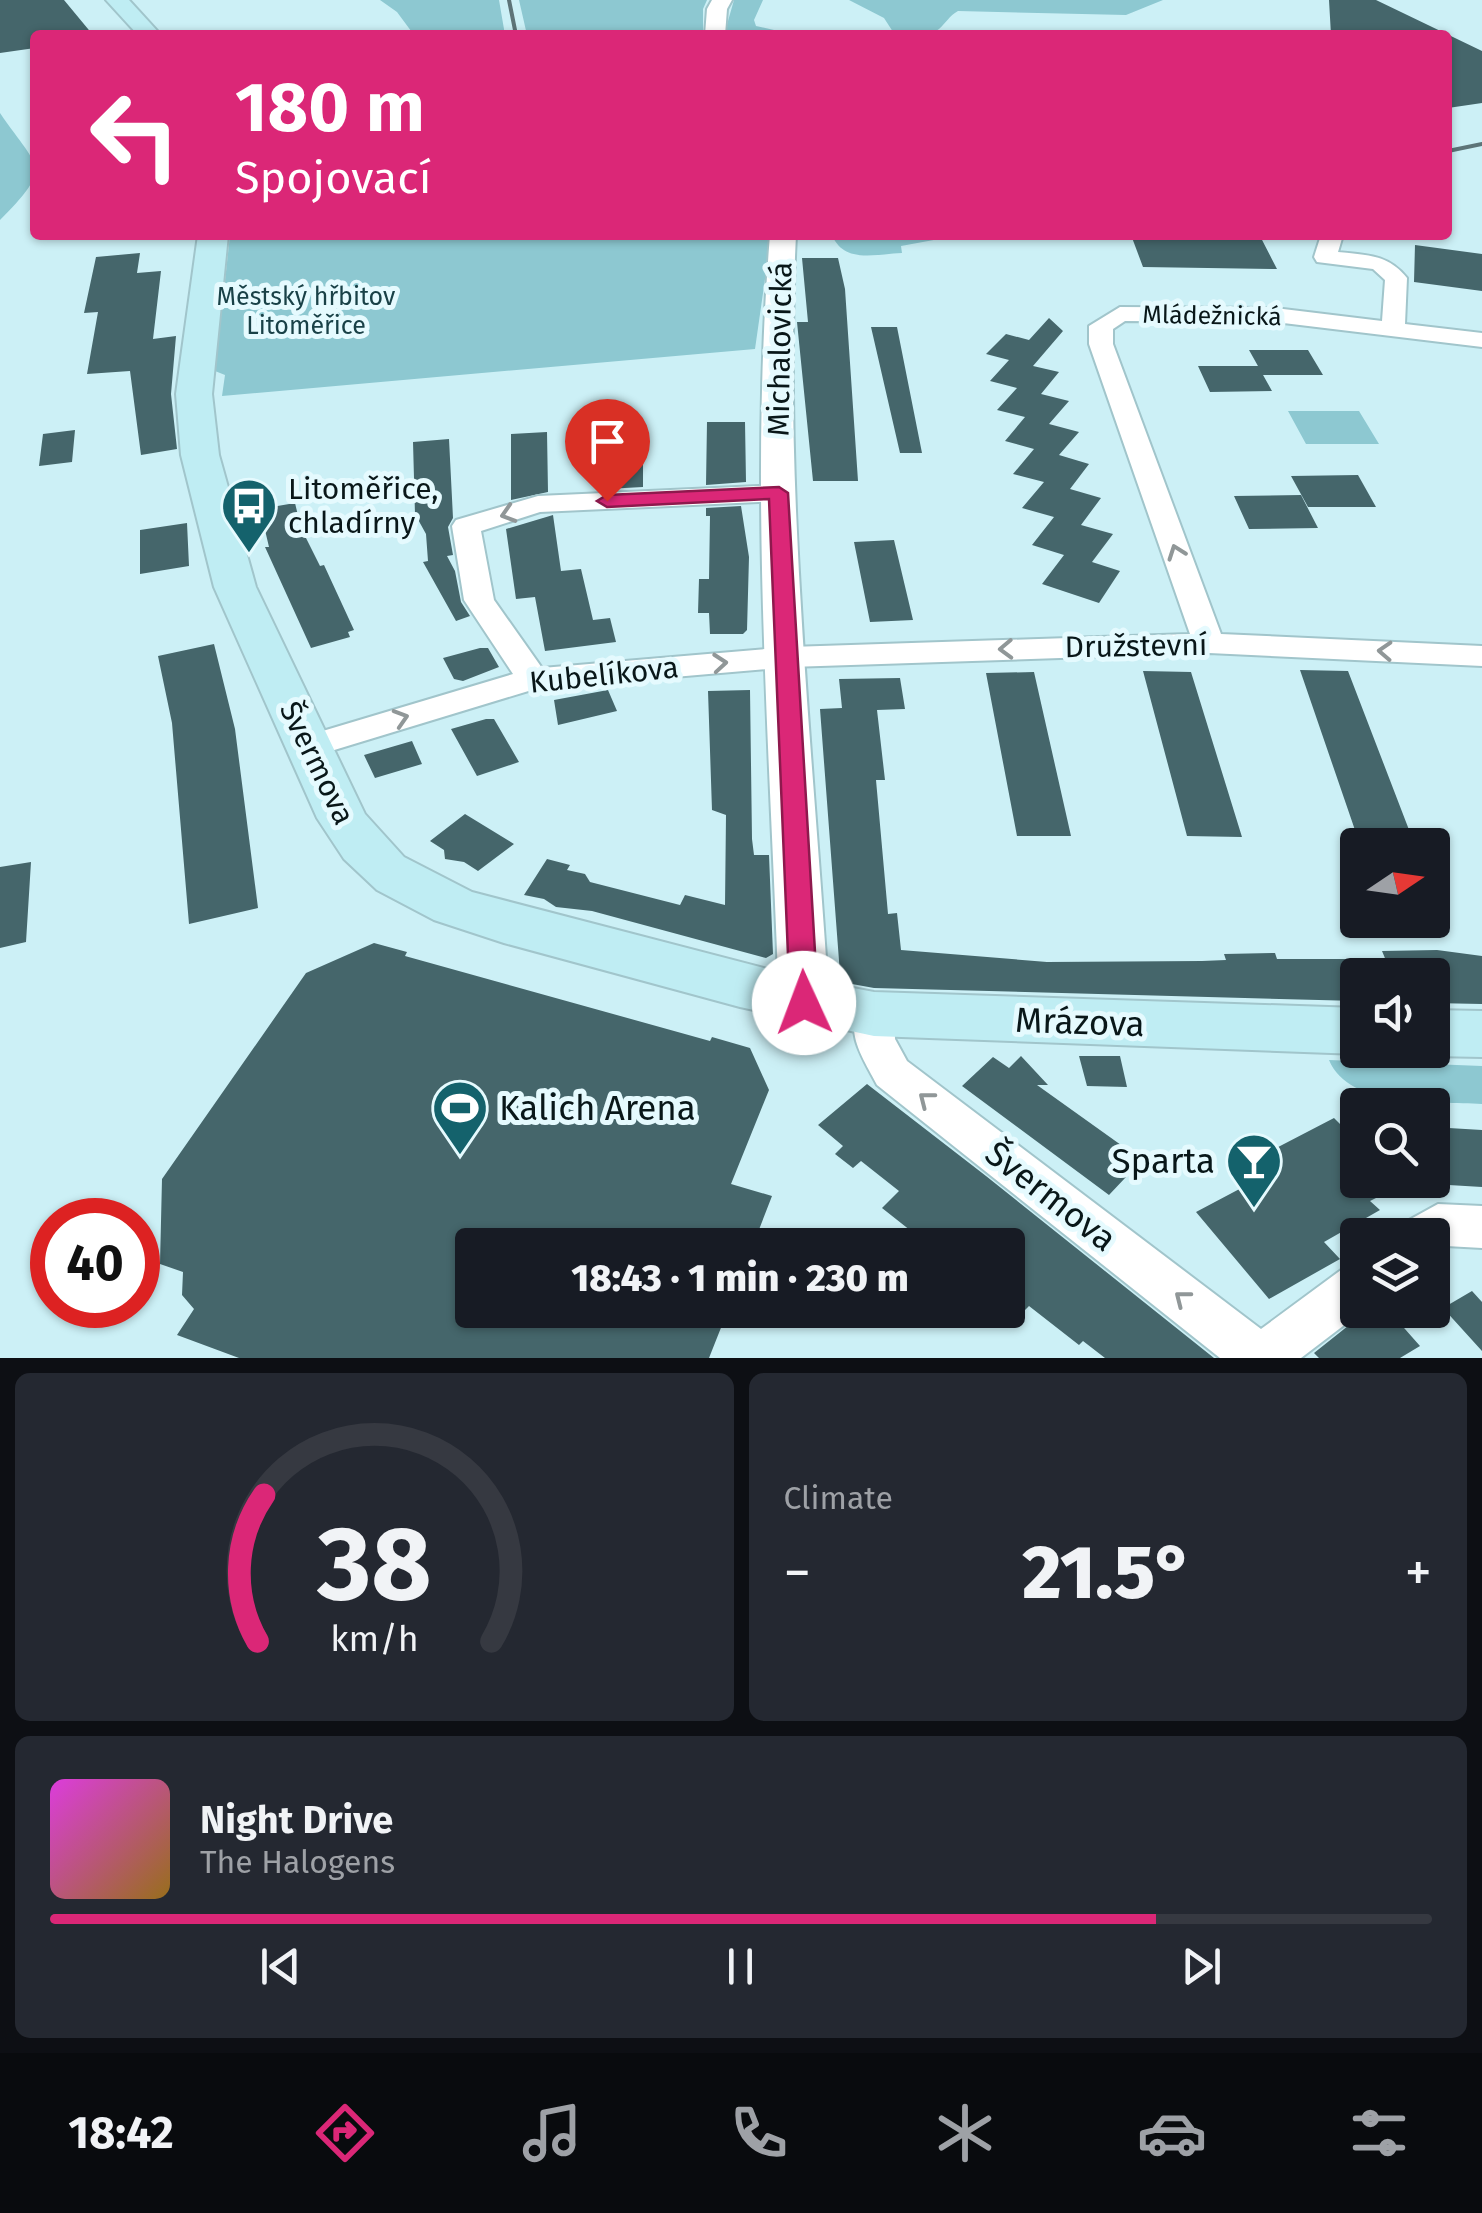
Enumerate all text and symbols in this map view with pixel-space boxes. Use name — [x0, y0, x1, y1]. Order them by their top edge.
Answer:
text: 180 m — [235, 66, 425, 150]
icon: left — [70, 70, 200, 200]
text: Spojovací — [235, 151, 431, 205]
street label: Michalovická — [760, 261, 800, 437]
park label: Městský hřbitov Litoměřice — [217, 282, 396, 341]
street label: Mládežnická — [1142, 300, 1282, 332]
pin — [565, 399, 650, 502]
icon: arrive — [580, 414, 635, 469]
place label: Litoměřice, chladírny — [288, 471, 438, 541]
bus stop icon: Litoměřice, chladírny — [219, 476, 279, 555]
one-way arrow — [500, 502, 517, 523]
one-way arrow — [1167, 544, 1188, 561]
street label: Družstevní — [1064, 627, 1208, 665]
one-way arrow — [998, 638, 1014, 659]
one-way arrow — [1376, 641, 1392, 662]
street label: Kubelíkova — [528, 649, 680, 701]
one-way arrow — [712, 653, 728, 675]
street label: Švermova — [272, 696, 362, 830]
one-way arrow — [392, 710, 409, 730]
north arrow — [1340, 828, 1450, 938]
map controls — [1340, 828, 1450, 1328]
position arrow — [752, 951, 856, 1055]
button: sound — [1340, 958, 1450, 1068]
street label: Mrázova — [1015, 999, 1145, 1045]
sports icon: Kalich Arena — [430, 1078, 490, 1157]
place label: Kalich Arena — [499, 1087, 696, 1129]
button: search — [1340, 1088, 1450, 1198]
one-way arrow — [919, 1093, 937, 1111]
bar icon: Sparta — [1224, 1131, 1284, 1210]
street label: Švermova — [977, 1132, 1125, 1260]
place label: Sparta — [1112, 1140, 1215, 1182]
speed limit sign: 40 — [30, 1198, 160, 1328]
button: layers — [1340, 1218, 1450, 1328]
text: 18:43 · 1 min · 230 m — [571, 1255, 909, 1301]
one-way arrow — [1176, 1293, 1194, 1310]
text: Climate — [784, 1479, 893, 1517]
text: 38 — [316, 1502, 432, 1627]
text: 21.5° — [1022, 1528, 1193, 1618]
text: − — [784, 1540, 811, 1606]
text: + — [1405, 1540, 1432, 1606]
text: km/h — [330, 1618, 418, 1660]
text: Night Drive — [200, 1797, 393, 1843]
text: The Halogens — [200, 1843, 395, 1881]
icon: previous — [253, 1939, 308, 1994]
icon: pause — [713, 1939, 768, 1994]
icon: next — [1174, 1939, 1229, 1994]
icon: directions — [310, 2098, 380, 2168]
icon: music — [517, 2098, 587, 2168]
icon: phone — [724, 2098, 794, 2168]
icon: climate — [930, 2098, 1000, 2168]
icon: car — [1137, 2098, 1207, 2168]
icon: filters — [1344, 2098, 1414, 2168]
text: 18:42 — [68, 2106, 174, 2160]

